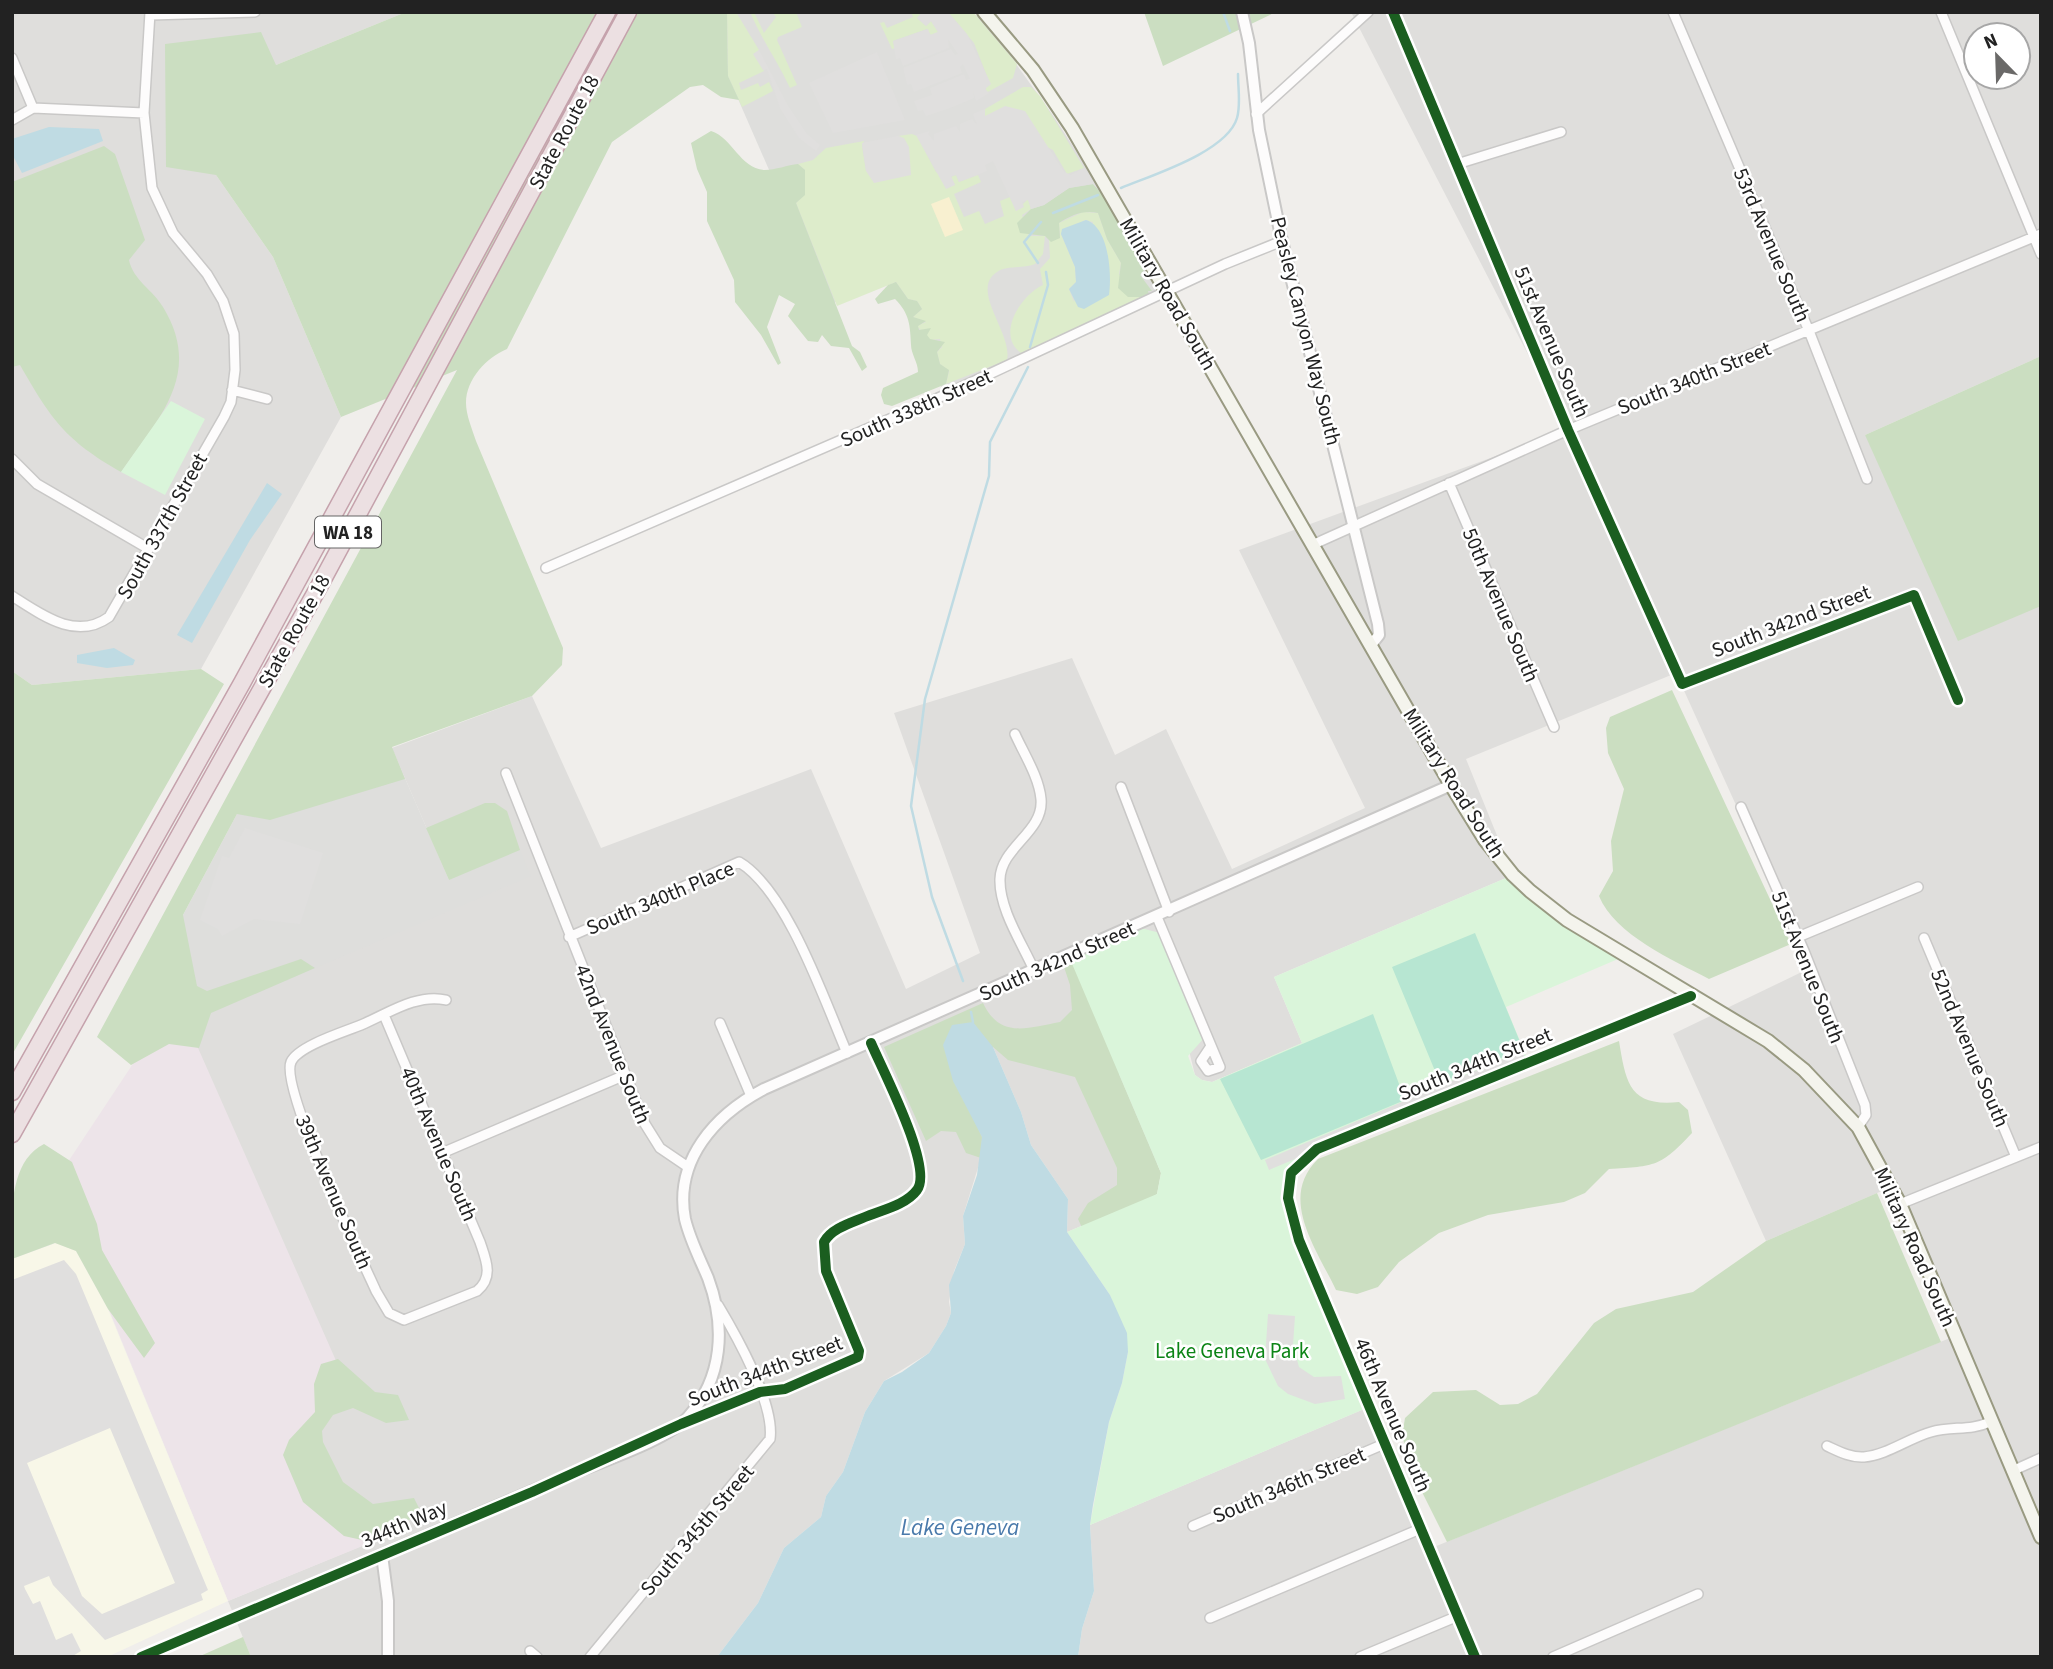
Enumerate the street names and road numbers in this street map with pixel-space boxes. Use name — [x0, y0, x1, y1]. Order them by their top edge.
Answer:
street label: State Route 18 — [521, 69, 607, 195]
street label: 53rd Avenue South — [1726, 163, 1818, 327]
street label: Military Road South — [1112, 212, 1224, 376]
street label: Peasley Canyon Way South — [1263, 213, 1349, 449]
street label: 51st Avenue South — [1507, 262, 1597, 422]
street label: South 340th Street — [1613, 333, 1775, 423]
street label: South 338th Street — [835, 361, 997, 455]
street label: South 337th Street — [109, 447, 215, 605]
road number: WA 18 — [315, 516, 381, 548]
street label: 50th Avenue South — [1455, 523, 1547, 687]
street label: State Route 18 — [250, 569, 338, 693]
street label: South 342nd Street — [1707, 577, 1875, 665]
street label: Military Road South — [1396, 702, 1512, 864]
street label: South 340th Place — [581, 853, 739, 943]
street label: 51st Avenue South — [1764, 886, 1852, 1048]
street label: South 342nd Street — [974, 913, 1140, 1009]
street label: 42nd Avenue South — [567, 960, 659, 1128]
street label: 52nd Avenue South — [1923, 964, 2017, 1132]
street label: South 344th Street — [1394, 1019, 1556, 1109]
street label: 40th Avenue South — [393, 1062, 485, 1226]
street label: 39th Avenue South — [288, 1110, 380, 1274]
street label: Military Road South — [1866, 1162, 1964, 1332]
street label: South 344th Street — [683, 1328, 847, 1414]
street label: 46th Avenue South — [1347, 1333, 1439, 1497]
street label: South 346th Street — [1208, 1439, 1370, 1531]
street label: South 345th Street — [633, 1458, 761, 1602]
street label: 344th Way — [356, 1492, 452, 1556]

